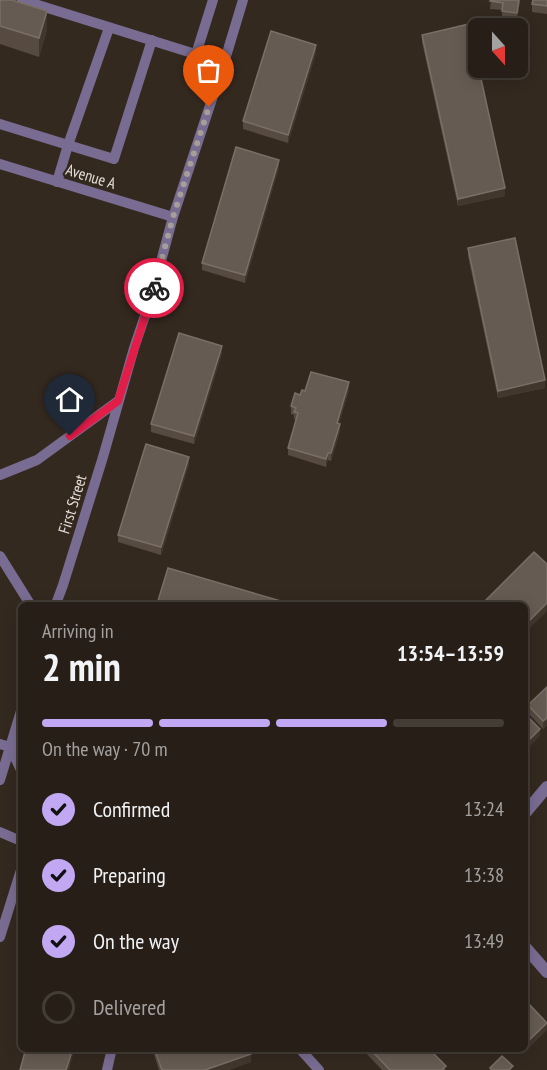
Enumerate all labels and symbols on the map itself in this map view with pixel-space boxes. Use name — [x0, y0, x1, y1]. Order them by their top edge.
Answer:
north arrow — [468, 18, 528, 78]
pin — [183, 45, 234, 107]
street label: Avenue A — [64, 159, 119, 193]
courier — [124, 258, 184, 318]
pin — [44, 374, 95, 436]
street label: First Street — [54, 471, 91, 536]

